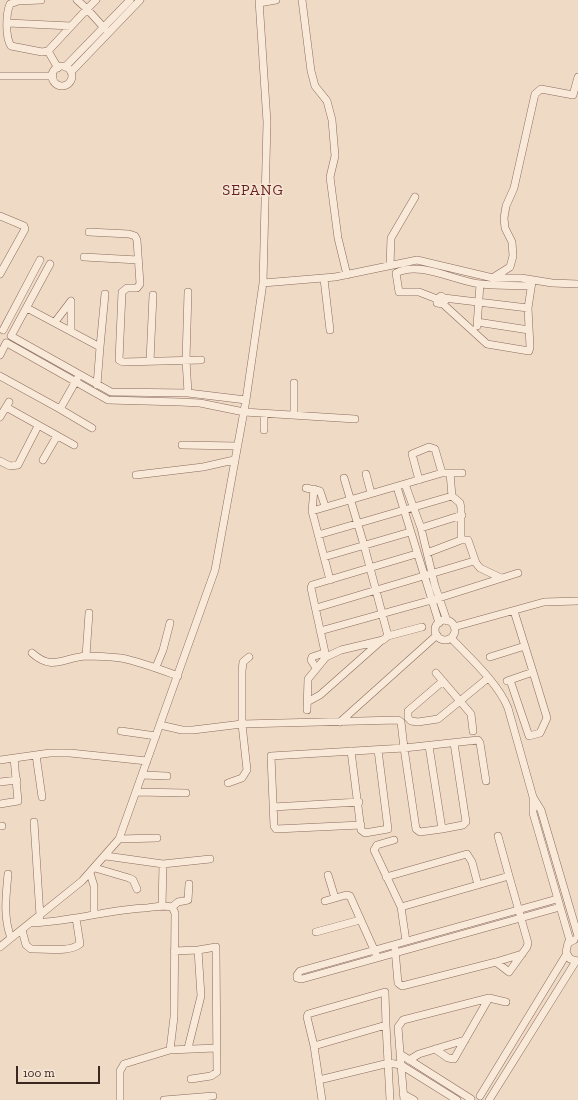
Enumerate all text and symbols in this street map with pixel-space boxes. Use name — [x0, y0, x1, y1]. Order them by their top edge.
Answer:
district label: SEPANG — [222, 182, 284, 200]
scale bar — [18, 1058, 102, 1084]
text: 100 m — [23, 1066, 55, 1080]

